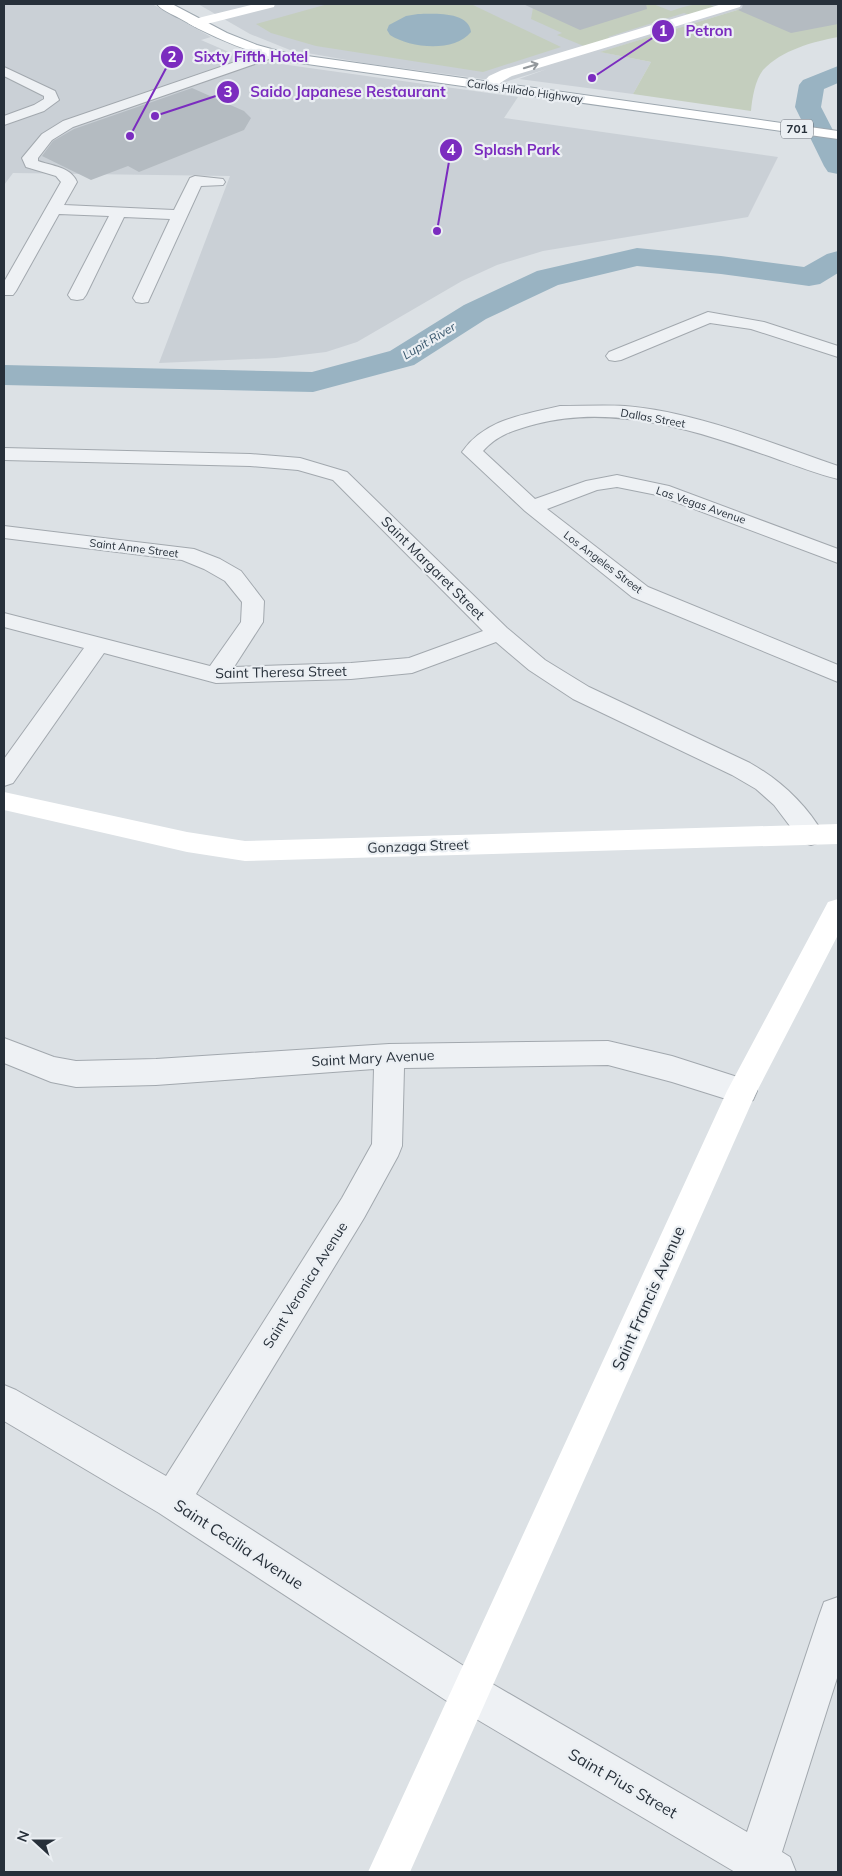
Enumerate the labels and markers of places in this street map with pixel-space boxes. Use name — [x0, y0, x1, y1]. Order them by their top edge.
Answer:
callout: Petron — [651, 16, 743, 46]
callout: Sixty Fifth Hotel — [159, 42, 319, 72]
callout: Saido Japanese Restaurant — [215, 77, 456, 107]
callout: Splash Park — [439, 135, 570, 165]

